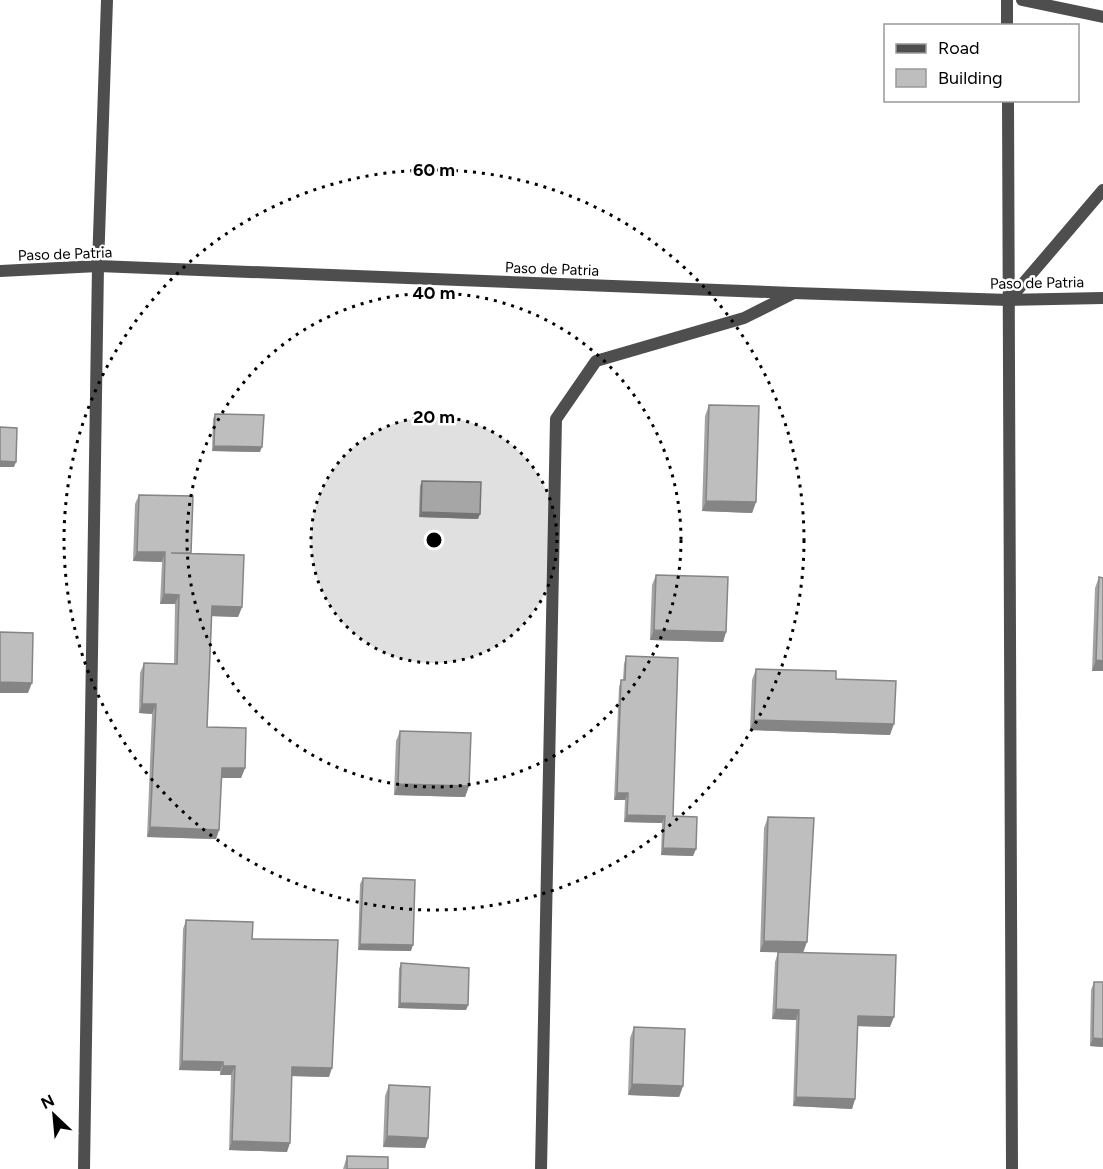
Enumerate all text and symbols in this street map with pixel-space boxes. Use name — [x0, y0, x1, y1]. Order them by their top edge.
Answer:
legend — [884, 24, 1079, 102]
text: Road — [938, 37, 979, 59]
text: Building — [938, 67, 1003, 89]
text: 60 m — [413, 159, 455, 181]
street label: Paso de Patria — [18, 243, 112, 265]
street label: Paso de Patria — [505, 258, 599, 280]
street label: Paso de Patria — [990, 273, 1084, 293]
text: 40 m — [412, 282, 456, 304]
text: 20 m — [413, 406, 455, 428]
centre of rings — [424, 530, 444, 550]
north arrow — [24, 1085, 84, 1145]
text: N — [38, 1091, 57, 1113]

